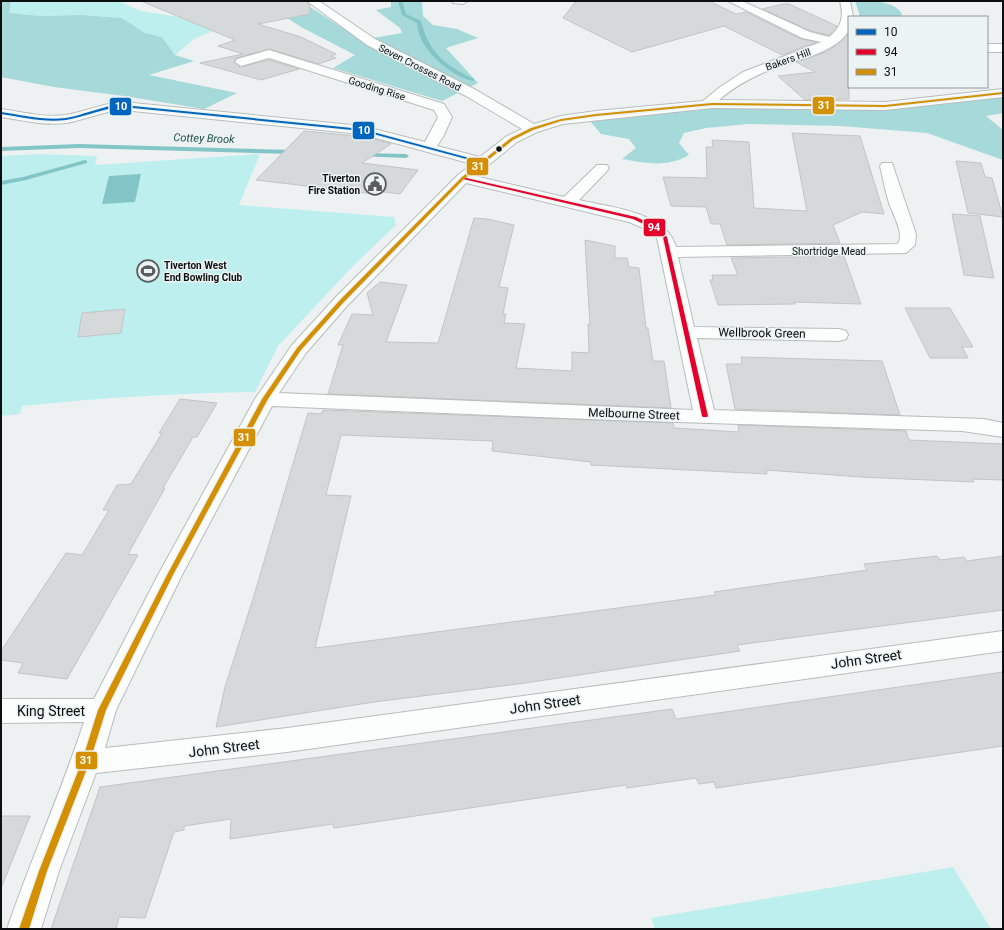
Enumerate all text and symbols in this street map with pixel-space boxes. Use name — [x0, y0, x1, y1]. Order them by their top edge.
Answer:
legend — [848, 16, 988, 88]
text: 10 — [884, 25, 898, 39]
street label: Seven Crosses Road — [377, 42, 463, 93]
text: 94 — [884, 45, 898, 59]
street label: Bakers Hill — [764, 46, 812, 73]
text: 31 — [884, 65, 898, 79]
street label: Gooding Rise — [347, 75, 407, 102]
line badge: 31 — [812, 96, 835, 115]
line badge: 10 — [109, 97, 132, 116]
text: 31 — [818, 99, 830, 112]
text: 10 — [115, 100, 127, 113]
line badge: 10 — [352, 121, 375, 140]
text: 10 — [358, 124, 370, 137]
water label: Cottey Brook — [173, 131, 235, 146]
unlabelled marker — [494, 144, 504, 154]
line badge: 31 — [466, 157, 489, 176]
text: 31 — [472, 160, 484, 173]
public building icon: Tiverton Fire Station — [362, 171, 388, 197]
place label: Tiverton Fire Station — [308, 173, 360, 196]
line badge: 94 — [643, 218, 666, 237]
text: 94 — [648, 221, 661, 234]
street label: Shortridge Mead — [792, 246, 866, 257]
sports icon: Tiverton West End Bowling Club — [135, 258, 161, 284]
place label: Tiverton West End Bowling Club — [164, 260, 243, 283]
street label: Wellbrook Green — [718, 325, 806, 341]
street label: Melbourne Street — [588, 405, 680, 423]
line badge: 31 — [233, 428, 256, 447]
text: 31 — [238, 431, 250, 444]
street label: John Street — [829, 646, 903, 672]
street label: John Street — [508, 691, 582, 717]
street label: King Street — [17, 703, 86, 719]
street label: John Street — [188, 736, 261, 760]
line badge: 31 — [75, 751, 98, 770]
text: 31 — [80, 754, 92, 767]

